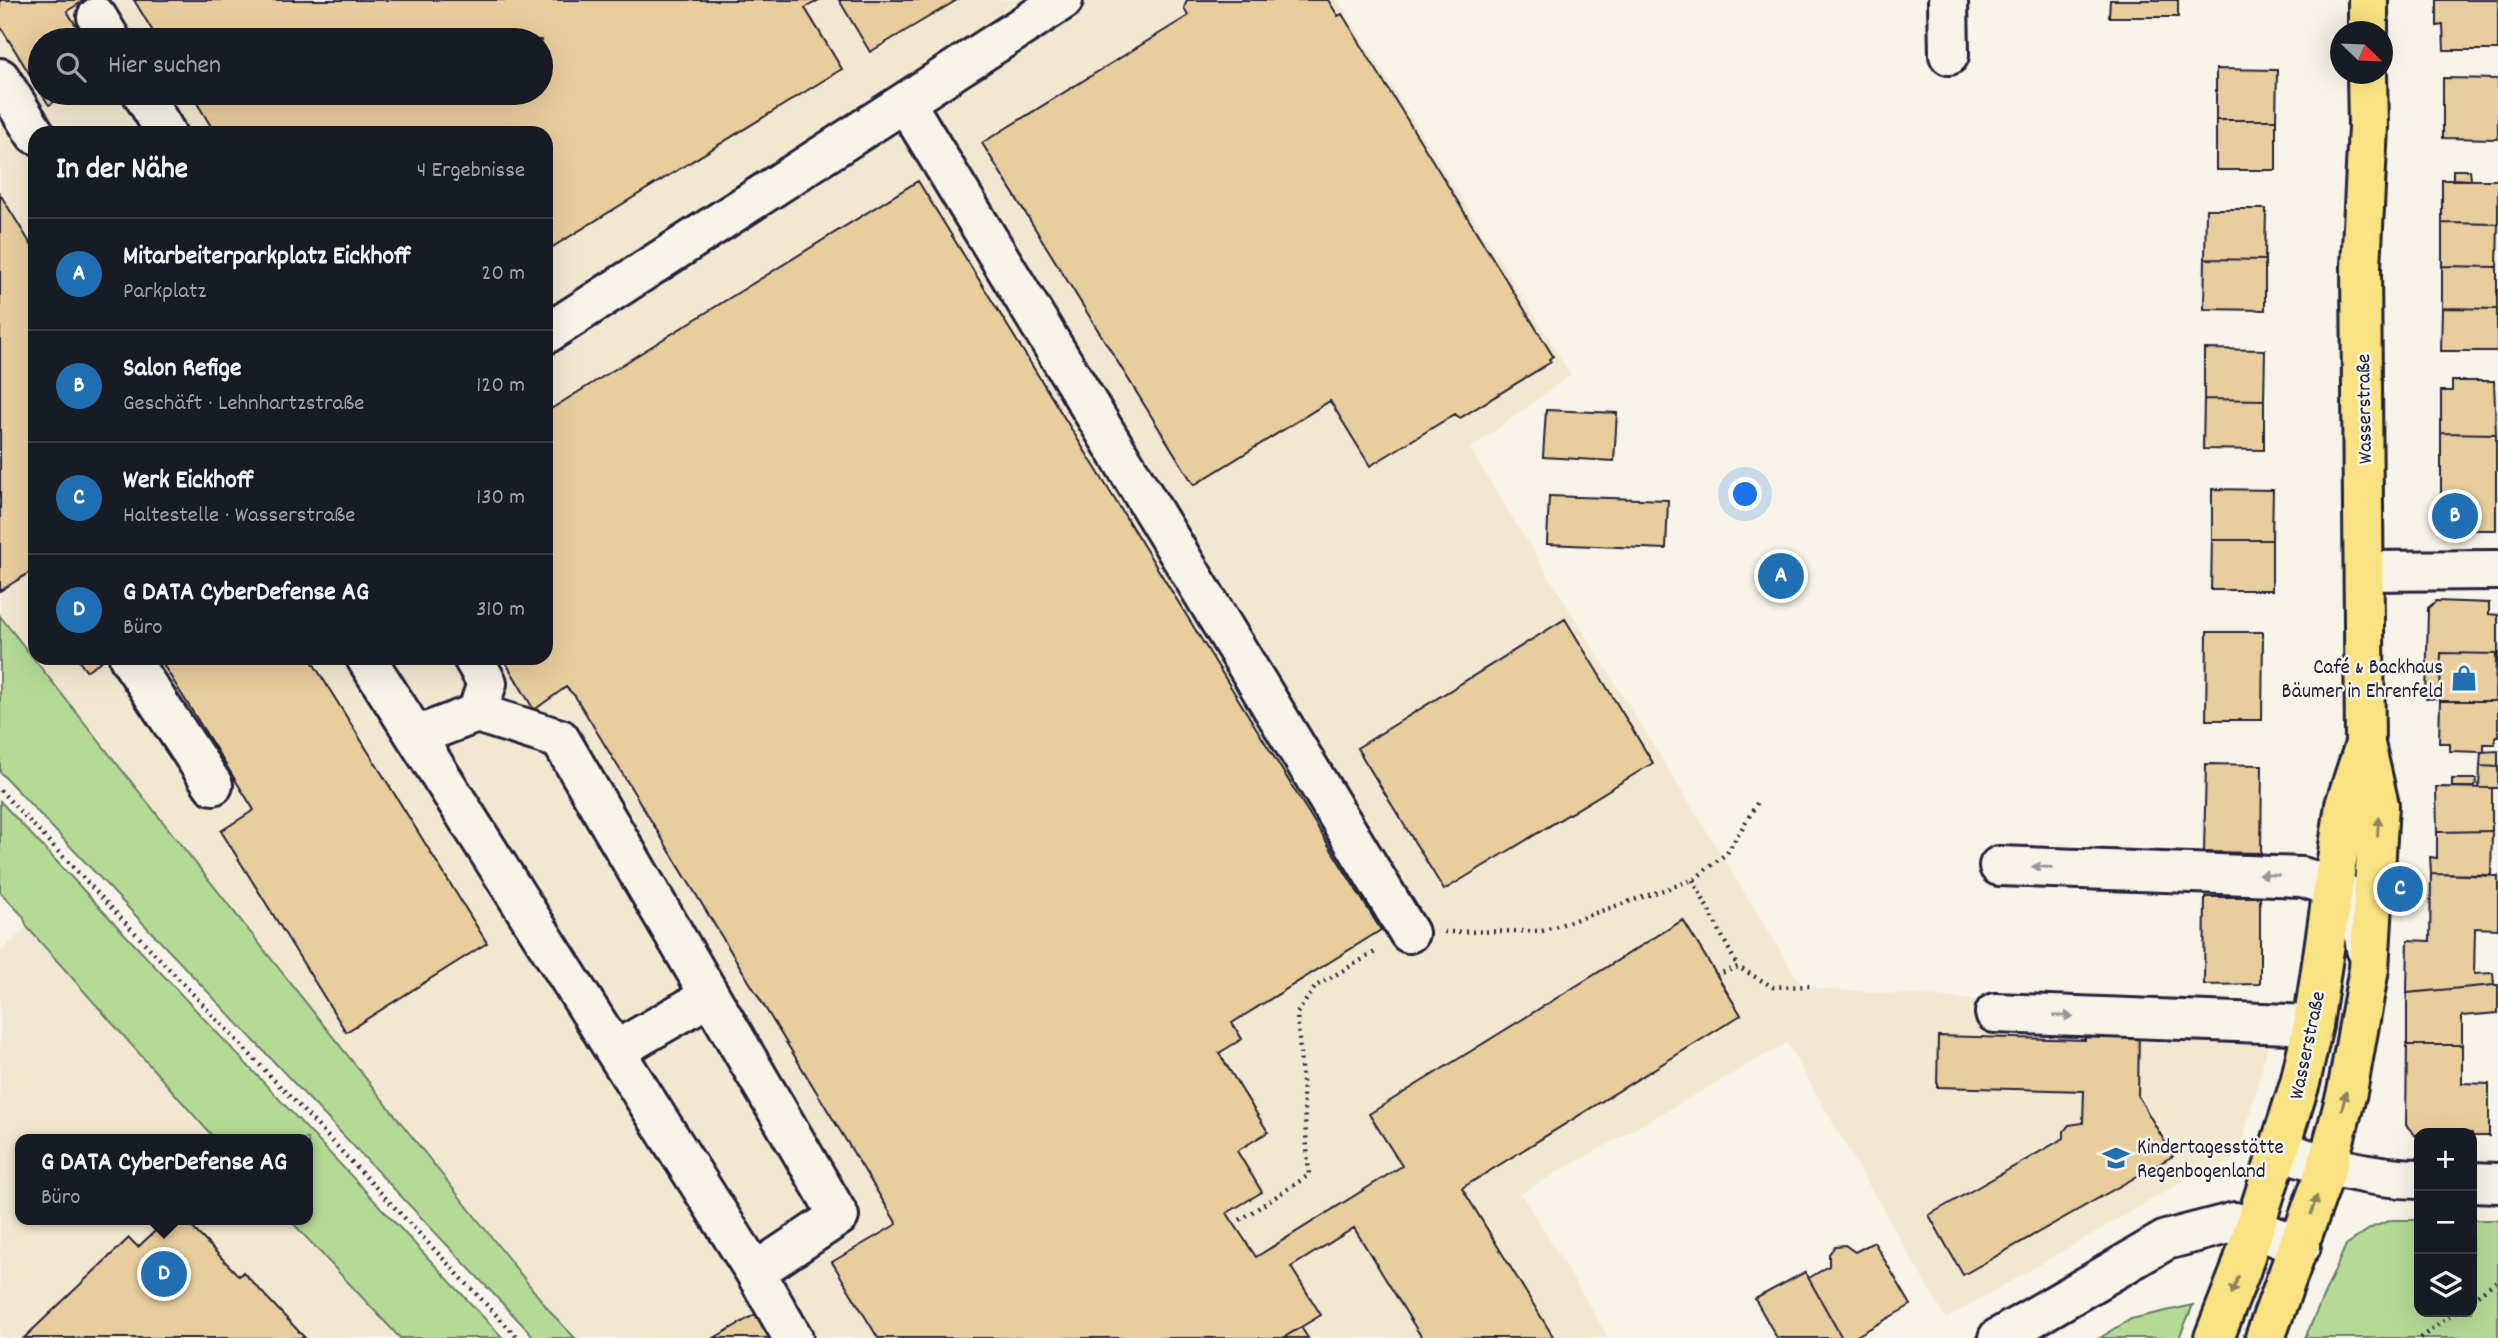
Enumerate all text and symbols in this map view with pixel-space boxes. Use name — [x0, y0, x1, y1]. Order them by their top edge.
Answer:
north arrow — [2330, 21, 2393, 84]
search box — [28, 28, 553, 105]
icon: search — [52, 48, 90, 86]
text: Hier suchen — [108, 48, 221, 85]
text: In der Nähe — [56, 150, 188, 193]
text: 4 Ergebnisse — [417, 155, 525, 188]
text: Mitarbeiterparkplatz Eickhoff — [123, 239, 412, 276]
text: A — [73, 258, 85, 291]
text: 20 m — [481, 258, 525, 291]
text: Parkplatz — [123, 276, 206, 309]
text: Salon Refige — [123, 351, 241, 388]
street label: Wasserstraße — [2350, 354, 2382, 464]
text: B — [74, 370, 84, 403]
text: 120 m — [476, 370, 525, 403]
text: Geschäft · Lehnhartzstraße — [123, 388, 364, 421]
text: Werk Eickhoff — [123, 463, 254, 500]
your location — [1728, 477, 1762, 511]
text: C — [73, 482, 85, 515]
text: 130 m — [476, 482, 525, 515]
pin: B — [2432, 490, 2478, 542]
text: Haltestelle · Wasserstraße — [123, 500, 355, 533]
pin: A — [1758, 550, 1804, 602]
text: G DATA CyberDefense AG — [123, 575, 369, 612]
text: D — [73, 594, 85, 627]
text: 310 m — [476, 594, 525, 627]
text: Büro — [123, 612, 163, 645]
place label: Café & Backhaus Bäumer in Ehrenfeld — [2282, 654, 2443, 708]
shop icon: Café & Backhaus Bäumer in Ehrenfeld — [2449, 663, 2479, 693]
one-way arrow — [2372, 816, 2383, 838]
one-way arrow — [2030, 861, 2052, 872]
pin: C — [2377, 863, 2423, 915]
one-way arrow — [2258, 870, 2280, 881]
street label: Wasserstraße — [2283, 989, 2335, 1103]
one-way arrow — [2052, 1010, 2074, 1022]
one-way arrow — [2339, 1090, 2350, 1112]
map controls — [2414, 1128, 2477, 1317]
button: + — [2414, 1128, 2477, 1191]
popup — [15, 1134, 313, 1225]
place label: Kindertagesstätte Regenbogenland — [2137, 1134, 2284, 1188]
school or university icon: Kindertagesstätte Regenbogenland — [2101, 1143, 2131, 1173]
text: G DATA CyberDefense AG — [41, 1145, 287, 1182]
text: Büro — [41, 1182, 81, 1215]
button: − — [2414, 1191, 2477, 1254]
one-way arrow — [2309, 1194, 2320, 1215]
pin: D — [141, 1248, 187, 1300]
button: layers — [2414, 1254, 2477, 1317]
one-way arrow — [2230, 1274, 2241, 1295]

